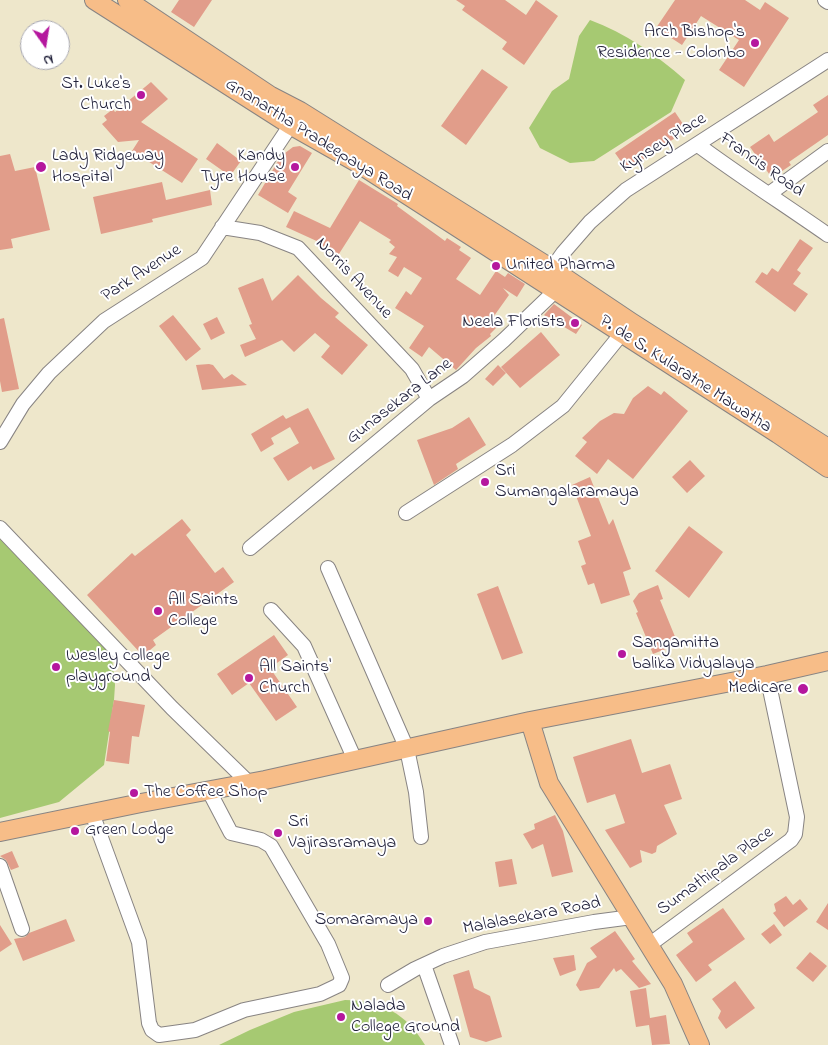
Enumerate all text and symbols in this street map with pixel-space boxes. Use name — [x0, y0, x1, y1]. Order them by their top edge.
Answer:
north arrow — [20, 20, 70, 70]
place label: Arch Bishop's Residence - Colonbo — [597, 22, 745, 64]
marker: Arch Bishop's Residence - Colonbo — [749, 37, 761, 49]
text: N — [41, 48, 55, 70]
place label: St. Luke's Church — [61, 74, 131, 116]
street label: Gnanartha Pradeepaya Road — [220, 74, 416, 208]
marker: St. Luke's Church — [135, 89, 147, 101]
street label: Kynsey Place — [617, 109, 711, 179]
street label: Francis Road — [714, 129, 808, 203]
place label: Lady Ridgeway Hospital — [52, 146, 164, 188]
place label: Kandy Tyre House — [201, 146, 285, 188]
marker: Lady Ridgeway Hospital — [34, 160, 48, 174]
marker: Kandy Tyre House — [289, 161, 301, 173]
street label: Norris Avenue — [310, 234, 396, 324]
street label: Park Avenue — [98, 240, 186, 308]
place label: United Pharma — [506, 255, 615, 277]
marker: United Pharma — [490, 260, 502, 272]
street label: P. de S. Kularatne Mawatha — [595, 311, 775, 439]
place label: Neela Florists — [462, 312, 565, 334]
marker: Neela Florists — [569, 317, 581, 329]
street label: Gunasekara Lane — [343, 354, 457, 450]
place label: Sri Sumangalaramaya — [495, 461, 639, 504]
marker: Sri Sumangalaramaya — [479, 476, 491, 488]
place label: All Saints College — [168, 590, 238, 632]
marker: All Saints College — [152, 605, 164, 617]
place label: Sangamitta balika Vidyalaya — [632, 633, 755, 676]
place label: Wesley college playground — [66, 646, 170, 689]
marker: Sangamitta balika Vidyalaya — [616, 648, 628, 660]
place label: All Saints' Church — [259, 657, 331, 700]
marker: Wesley college playground — [50, 661, 62, 673]
marker: All Saints' Church — [243, 672, 255, 684]
place label: Medicare — [728, 678, 792, 700]
marker: Medicare — [796, 682, 810, 696]
place label: The Coffee Shop — [144, 782, 267, 804]
marker: The Coffee Shop — [128, 787, 140, 799]
place label: Sri Vajirasramaya — [288, 812, 396, 854]
place label: Green Lodge — [85, 820, 174, 842]
street label: Sumathipala Place — [654, 823, 778, 921]
marker: Green Lodge — [69, 825, 81, 837]
marker: Sri Vajirasramaya — [272, 827, 284, 839]
street label: Malalasekara Road — [461, 893, 603, 941]
place label: Somaramaya — [315, 910, 418, 932]
marker: Somaramaya — [422, 915, 434, 927]
place label: Nalada College Ground — [351, 996, 460, 1038]
marker: Nalada College Ground — [335, 1011, 347, 1023]

